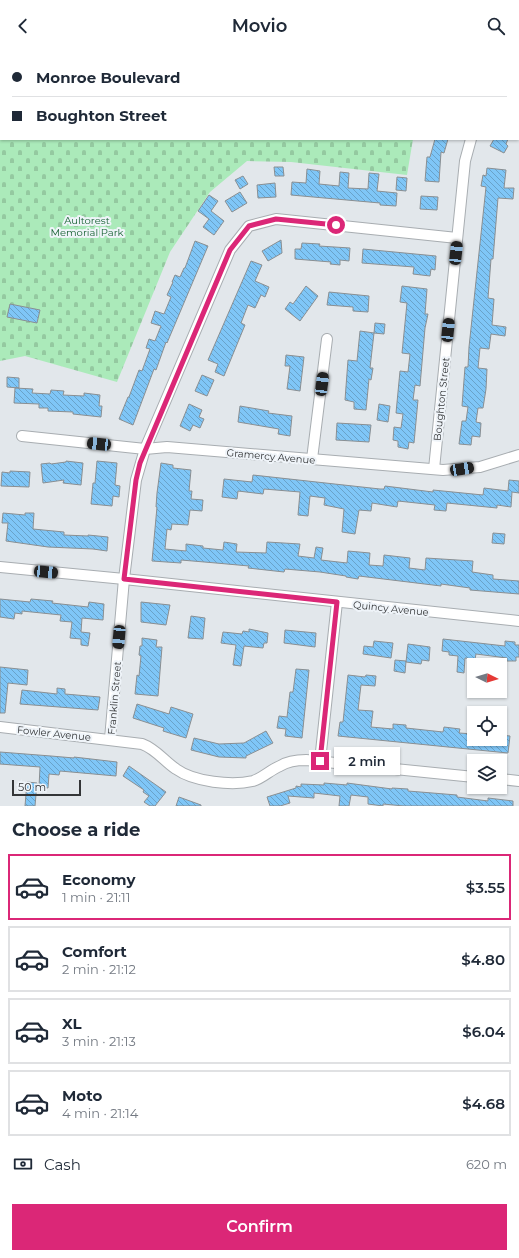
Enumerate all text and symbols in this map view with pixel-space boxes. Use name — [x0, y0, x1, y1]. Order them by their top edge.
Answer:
icon: back — [12, 15, 34, 37]
text: Movio — [232, 15, 287, 37]
icon: search — [485, 15, 507, 37]
text: Monroe Boulevard — [36, 68, 180, 87]
text: Boughton Street — [36, 106, 167, 125]
park label: Aultorest Memorial Park — [50, 214, 124, 239]
route start — [327, 216, 345, 234]
car — [449, 240, 463, 266]
car — [441, 317, 455, 343]
street label: Boughton Street — [431, 357, 452, 441]
car — [315, 371, 329, 397]
car — [86, 437, 112, 451]
street label: Gramercy Avenue — [226, 446, 316, 467]
car — [449, 461, 475, 477]
car — [34, 565, 58, 579]
street label: Quincy Avenue — [353, 598, 429, 619]
car — [112, 625, 126, 649]
north arrow — [467, 658, 507, 698]
map controls — [467, 658, 507, 794]
street label: Franklin Street — [105, 661, 124, 735]
button: locate — [467, 706, 507, 746]
street label: Fowler Avenue — [16, 723, 92, 744]
callout: 2 min — [334, 747, 400, 775]
route end — [311, 752, 329, 770]
text: 2 min — [348, 753, 386, 769]
button: layers — [467, 754, 507, 794]
scale bar — [12, 778, 81, 797]
text: 50 m — [18, 780, 46, 794]
text: Choose a ride — [12, 819, 140, 841]
icon: car — [14, 869, 50, 905]
text: Economy — [62, 870, 135, 889]
text: $3.55 — [466, 878, 505, 897]
text: 1 min · 21:11 — [62, 889, 130, 905]
icon: car — [14, 941, 50, 977]
text: Comfort — [62, 942, 127, 961]
text: $4.80 — [461, 950, 505, 969]
text: 2 min · 21:12 — [62, 961, 136, 977]
icon: car — [14, 1013, 50, 1049]
text: XL — [62, 1014, 81, 1033]
text: $6.04 — [462, 1022, 505, 1041]
text: 3 min · 21:13 — [62, 1033, 136, 1049]
icon: car — [14, 1085, 50, 1121]
text: Moto — [62, 1086, 102, 1105]
text: $4.68 — [462, 1094, 505, 1113]
text: 4 min · 21:14 — [62, 1105, 138, 1121]
icon: cash — [12, 1153, 34, 1175]
text: Cash — [44, 1155, 81, 1174]
text: 620 m — [466, 1156, 507, 1172]
button: Confirm — [12, 1204, 507, 1250]

